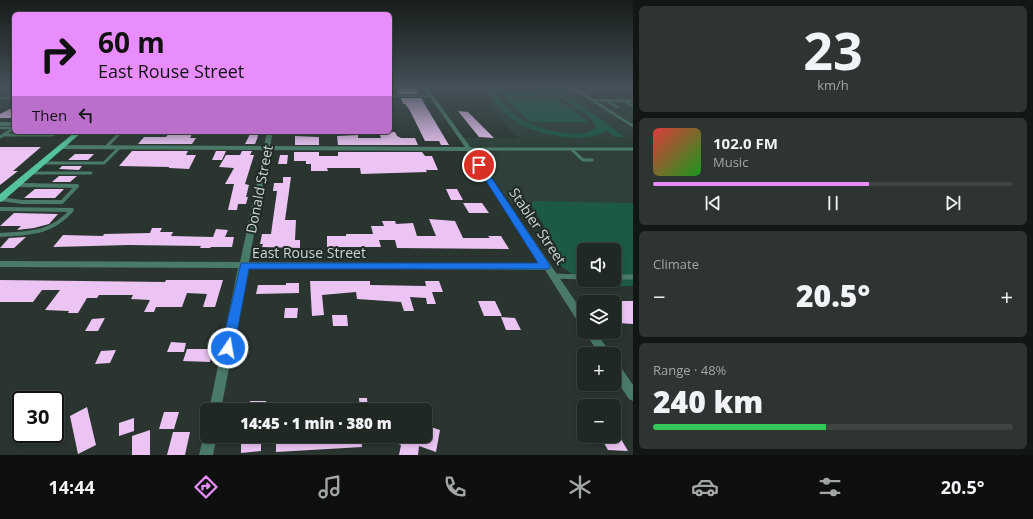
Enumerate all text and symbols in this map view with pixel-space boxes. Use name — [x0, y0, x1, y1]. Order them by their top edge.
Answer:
text: 23 — [803, 14, 863, 85]
text: 60 m — [98, 23, 165, 61]
icon: right — [32, 28, 84, 80]
text: East Rouse Street — [98, 59, 244, 83]
text: km/h — [817, 76, 849, 94]
icon: left — [75, 104, 97, 126]
text: Then — [32, 105, 67, 125]
text: 102.0 FM — [713, 133, 778, 153]
street label: Donald Street — [241, 143, 277, 235]
pin — [462, 148, 496, 182]
text: Music — [713, 153, 748, 171]
icon: arrive — [468, 154, 490, 176]
street label: Stabler Street — [505, 184, 571, 268]
icon: previous — [702, 192, 724, 214]
icon: pause — [822, 192, 844, 214]
icon: next — [942, 192, 964, 214]
street label: East Rouse Street — [252, 243, 366, 262]
map controls — [577, 243, 621, 443]
button: sound — [577, 243, 621, 287]
text: Climate — [653, 255, 699, 273]
text: 20.5° — [796, 275, 870, 316]
text: − — [653, 281, 666, 311]
text: + — [1000, 281, 1013, 311]
button: layers — [577, 295, 621, 339]
position arrow — [207, 327, 249, 369]
button: + — [577, 347, 621, 391]
text: Range · 48% — [653, 361, 726, 379]
text: 240 km — [653, 381, 763, 422]
speed limit sign: 30 — [12, 391, 64, 443]
button: − — [577, 399, 621, 443]
text: 14:45 · 1 min · 380 m — [240, 413, 392, 433]
icon: directions — [192, 473, 220, 501]
icon: music — [316, 473, 344, 501]
icon: phone — [441, 473, 469, 501]
icon: climate — [566, 473, 594, 501]
icon: car — [691, 473, 719, 501]
icon: filters — [816, 473, 844, 501]
text: 14:44 — [48, 475, 95, 499]
text: 20.5° — [941, 475, 984, 499]

